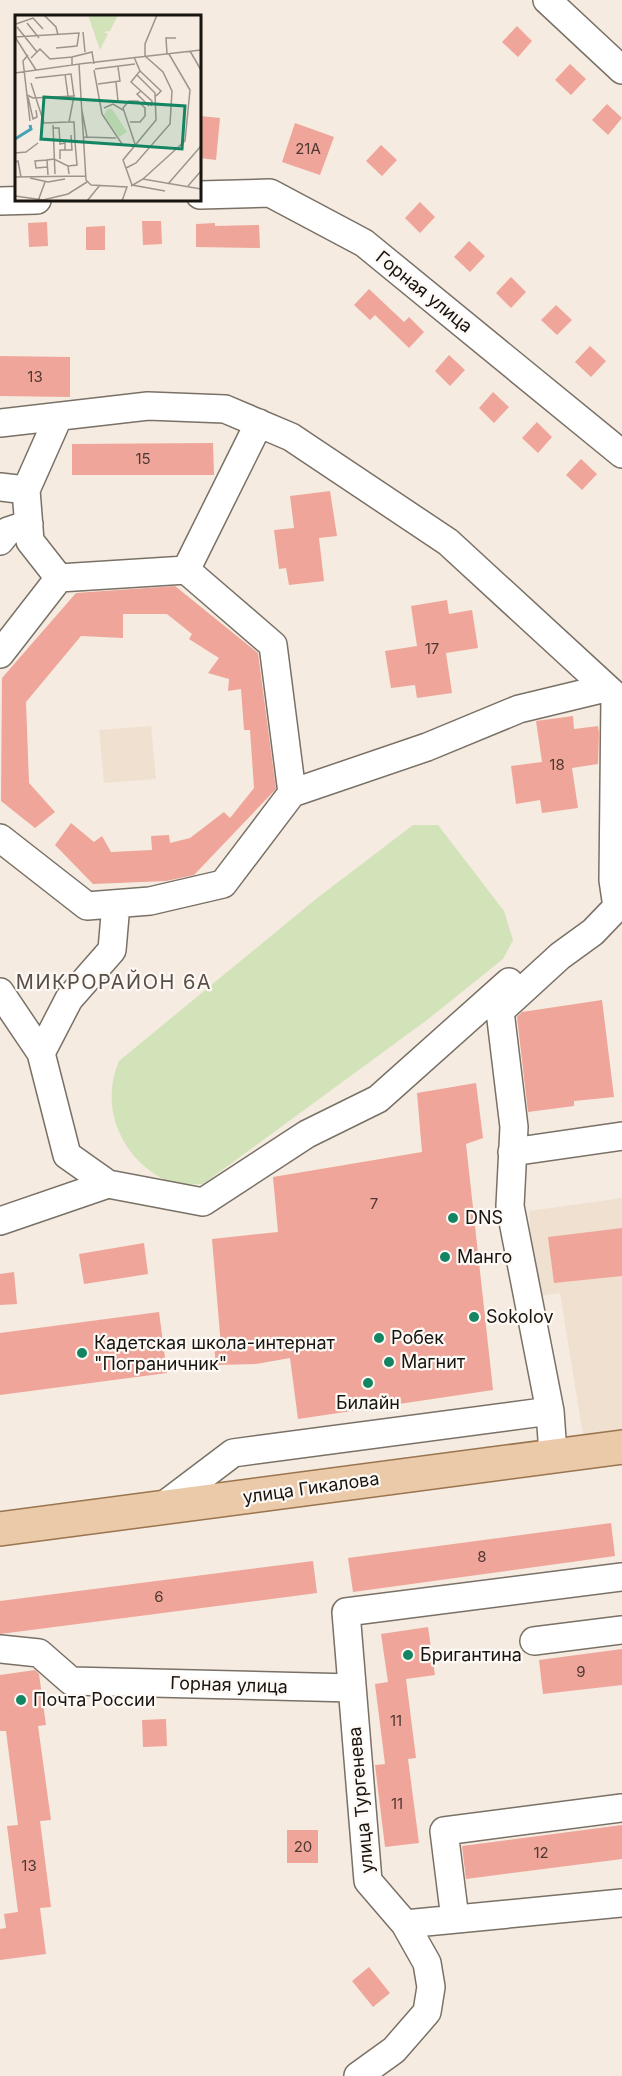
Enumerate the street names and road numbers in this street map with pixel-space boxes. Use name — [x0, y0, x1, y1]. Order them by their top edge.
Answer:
street label: Горная улица — [372, 246, 477, 337]
street label: улица Гикалова — [241, 1468, 380, 1507]
street label: Горная улица — [170, 1672, 288, 1697]
street label: улица Тургенева — [344, 1726, 377, 1874]

